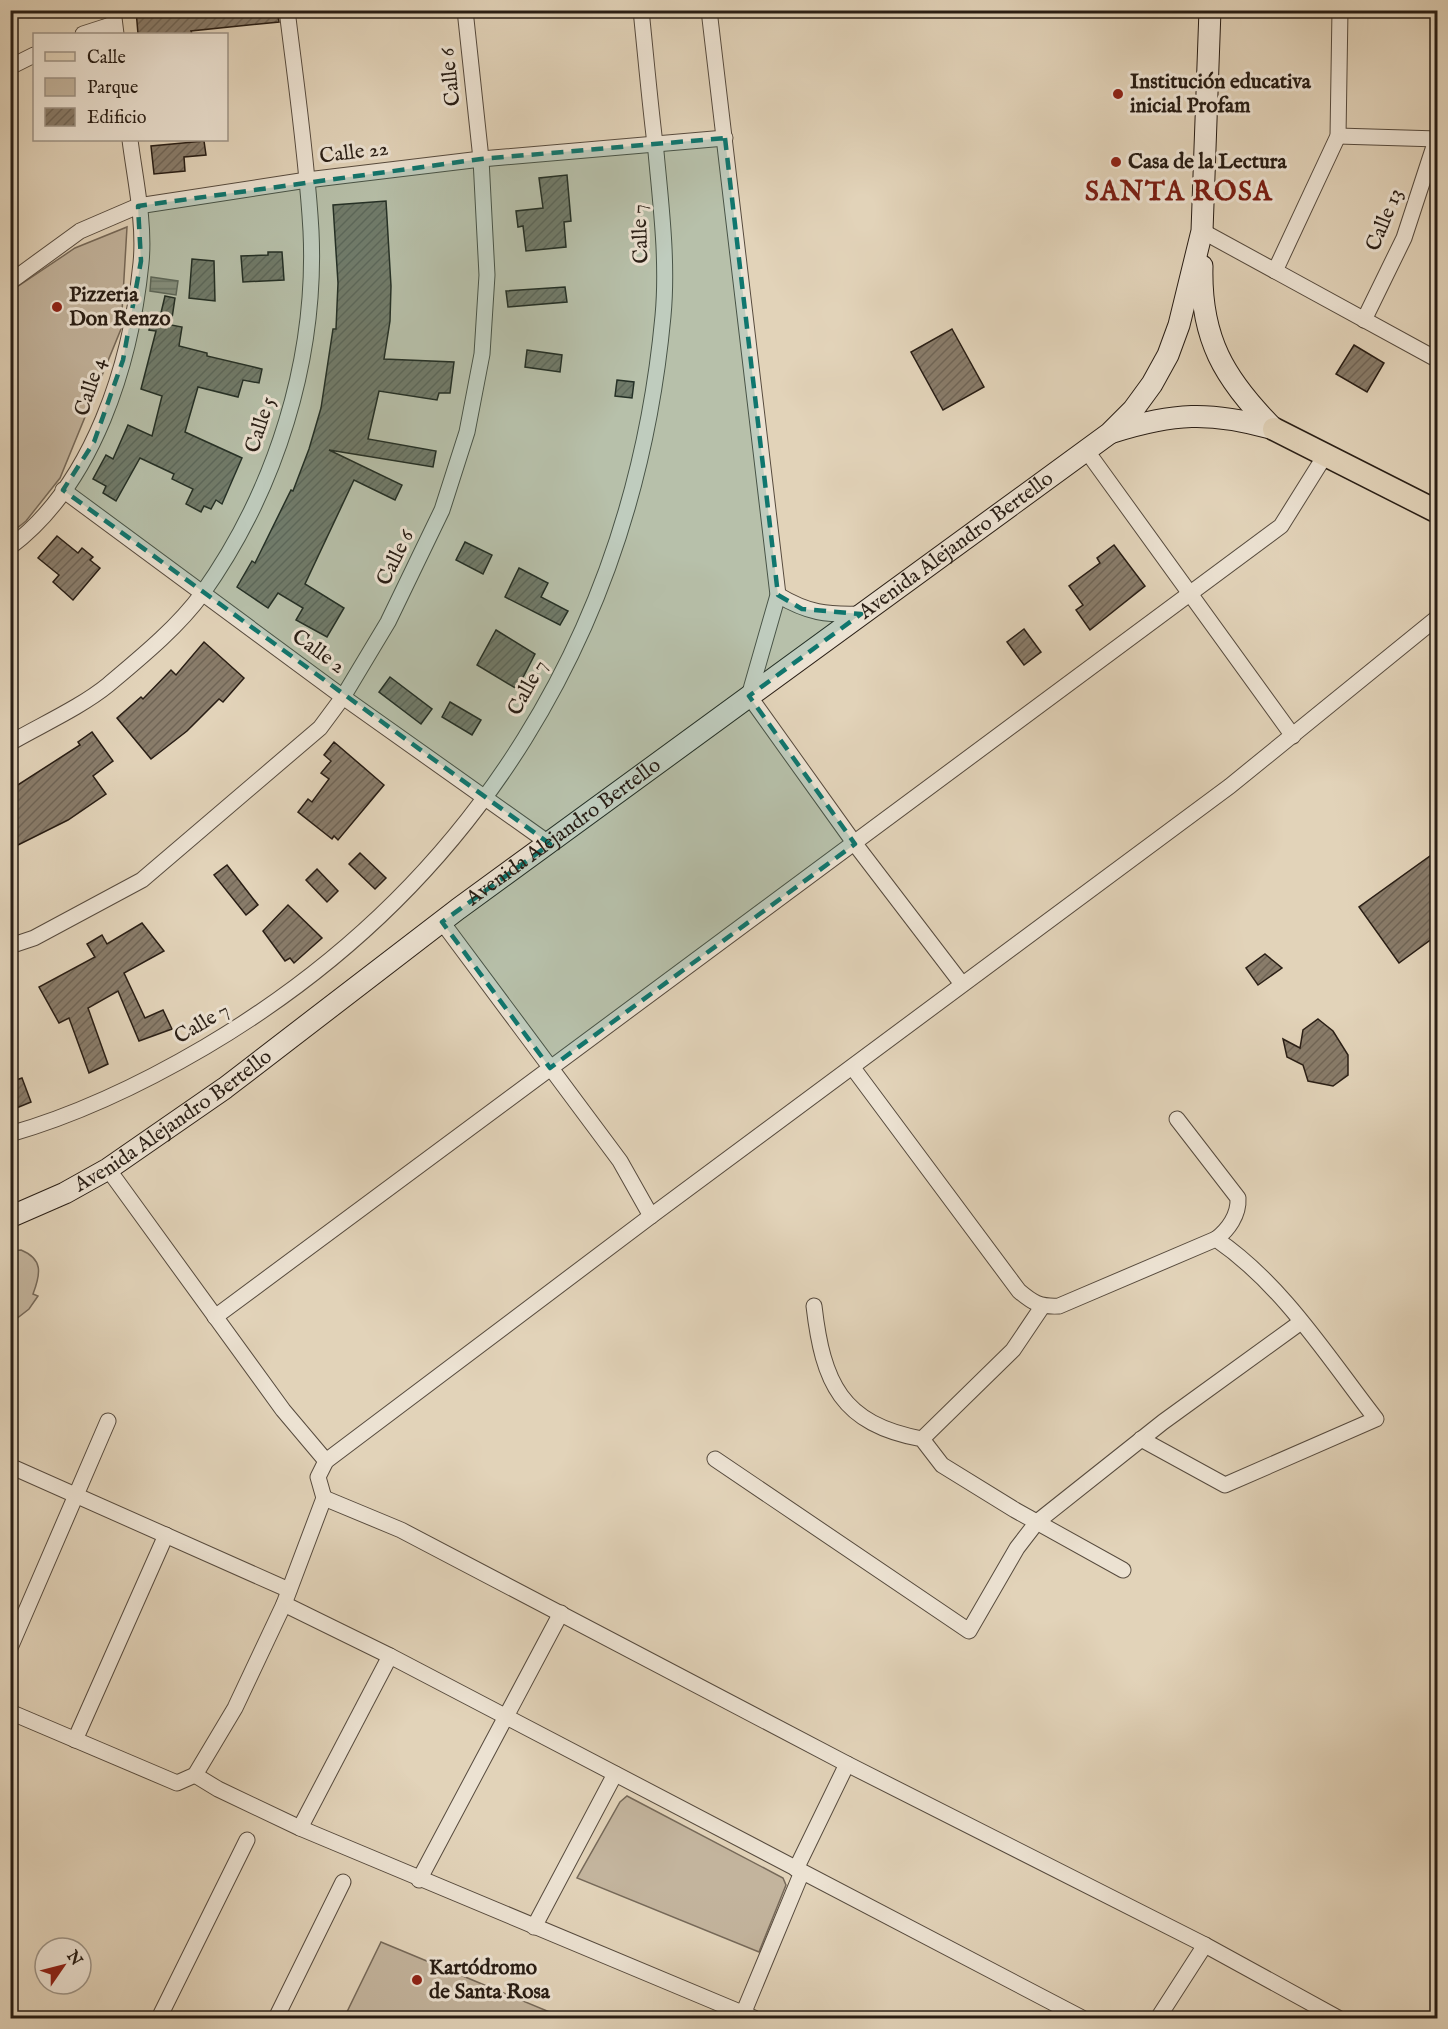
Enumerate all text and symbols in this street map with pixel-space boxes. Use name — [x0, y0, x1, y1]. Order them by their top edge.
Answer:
legend — [33, 33, 228, 141]
street label: Calle 6 — [434, 45, 467, 108]
text: Calle — [87, 47, 126, 70]
place label: Institución educativa inicial Profam — [1130, 69, 1312, 120]
text: Parque — [87, 77, 138, 100]
marker: Institución educativa inicial Profam — [1111, 87, 1125, 101]
text: Edificio — [87, 107, 147, 130]
street label: Calle 22 — [318, 135, 390, 171]
place label: Casa de la Lectura — [1128, 149, 1288, 176]
marker: Casa de la Lectura — [1109, 155, 1123, 169]
district label: SANTA ROSA — [1085, 176, 1273, 210]
street label: Calle 13 — [1360, 185, 1410, 255]
street label: Calle 7 — [626, 204, 656, 264]
place label: Pizzeria Don Renzo — [69, 282, 171, 333]
marker: Pizzeria Don Renzo — [50, 300, 64, 314]
street label: Calle 4 — [69, 354, 113, 420]
street label: Calle 5 — [239, 393, 283, 456]
street label: Avenida Alejandro Bertello — [852, 465, 1059, 626]
street label: Calle 6 — [371, 525, 421, 590]
street label: Calle 2 — [286, 624, 350, 681]
street label: Calle 7 — [502, 655, 554, 721]
street label: Avenida Alejandro Bertello — [460, 752, 666, 913]
street label: Calle 7 — [170, 997, 234, 1051]
street label: Avenida Alejandro Bertello — [69, 1043, 277, 1199]
north arrow — [33, 1936, 93, 1996]
text: N — [61, 1946, 86, 1970]
place label: Kartódromo de Santa Rosa — [429, 1955, 551, 2006]
marker: Kartódromo de Santa Rosa — [410, 1973, 424, 1987]

